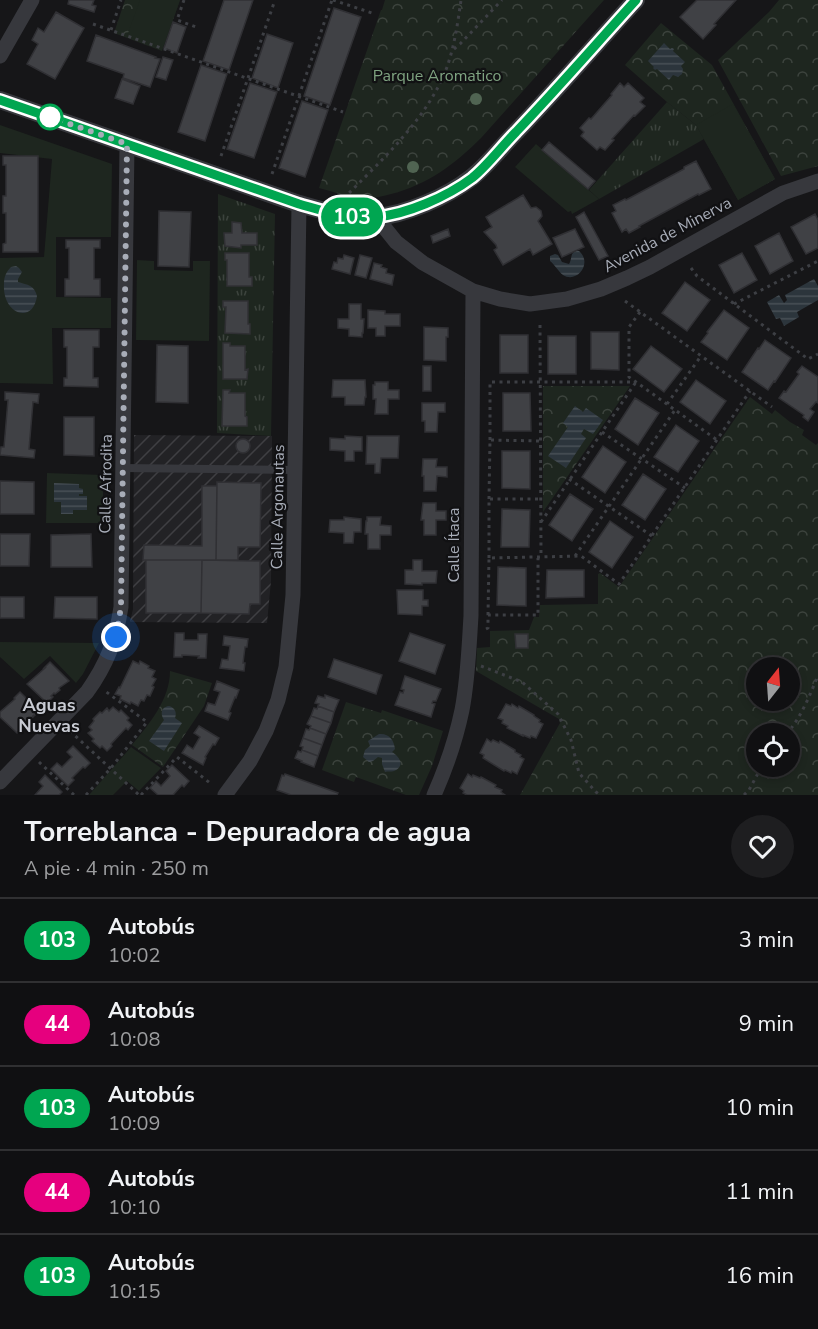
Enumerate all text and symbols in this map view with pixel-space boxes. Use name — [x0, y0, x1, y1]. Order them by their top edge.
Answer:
park label: Parque Aromatico — [373, 65, 501, 87]
unlabelled marker — [37, 104, 63, 130]
street label: Avenida de Minerva — [599, 192, 735, 278]
line badge: 103 — [318, 198, 386, 236]
text: 103 — [333, 203, 371, 231]
street label: Calle Afrodita — [94, 434, 118, 534]
street label: Calle Argonautas — [266, 444, 290, 570]
street label: Calle Ítaca — [443, 507, 465, 583]
your location — [101, 622, 131, 652]
north arrow — [746, 657, 800, 711]
map controls — [746, 657, 800, 777]
district label: Aguas Nuevas — [18, 693, 80, 738]
button: locate — [746, 723, 800, 777]
text: Torreblanca - Depuradora de agua — [24, 813, 471, 851]
button: heart — [731, 815, 794, 878]
text: A pie · 4 min · 250 m — [24, 855, 209, 882]
text: Autobús — [108, 912, 195, 942]
text: 3 min — [739, 925, 794, 955]
text: 103 — [38, 926, 76, 954]
text: 10:02 — [108, 942, 161, 969]
text: Autobús — [108, 996, 195, 1026]
text: 9 min — [739, 1009, 794, 1039]
text: 44 — [44, 1010, 70, 1038]
text: 10:08 — [108, 1026, 161, 1053]
text: Autobús — [108, 1080, 195, 1110]
text: 10 min — [726, 1093, 794, 1123]
text: 103 — [38, 1094, 76, 1122]
text: 10:09 — [108, 1110, 161, 1137]
text: Autobús — [108, 1164, 195, 1194]
text: 11 min — [726, 1177, 794, 1207]
text: 44 — [44, 1178, 70, 1206]
text: 10:10 — [108, 1194, 161, 1221]
text: Autobús — [108, 1248, 195, 1278]
text: 16 min — [726, 1261, 794, 1291]
text: 103 — [38, 1262, 76, 1290]
text: 10:15 — [108, 1278, 161, 1305]

